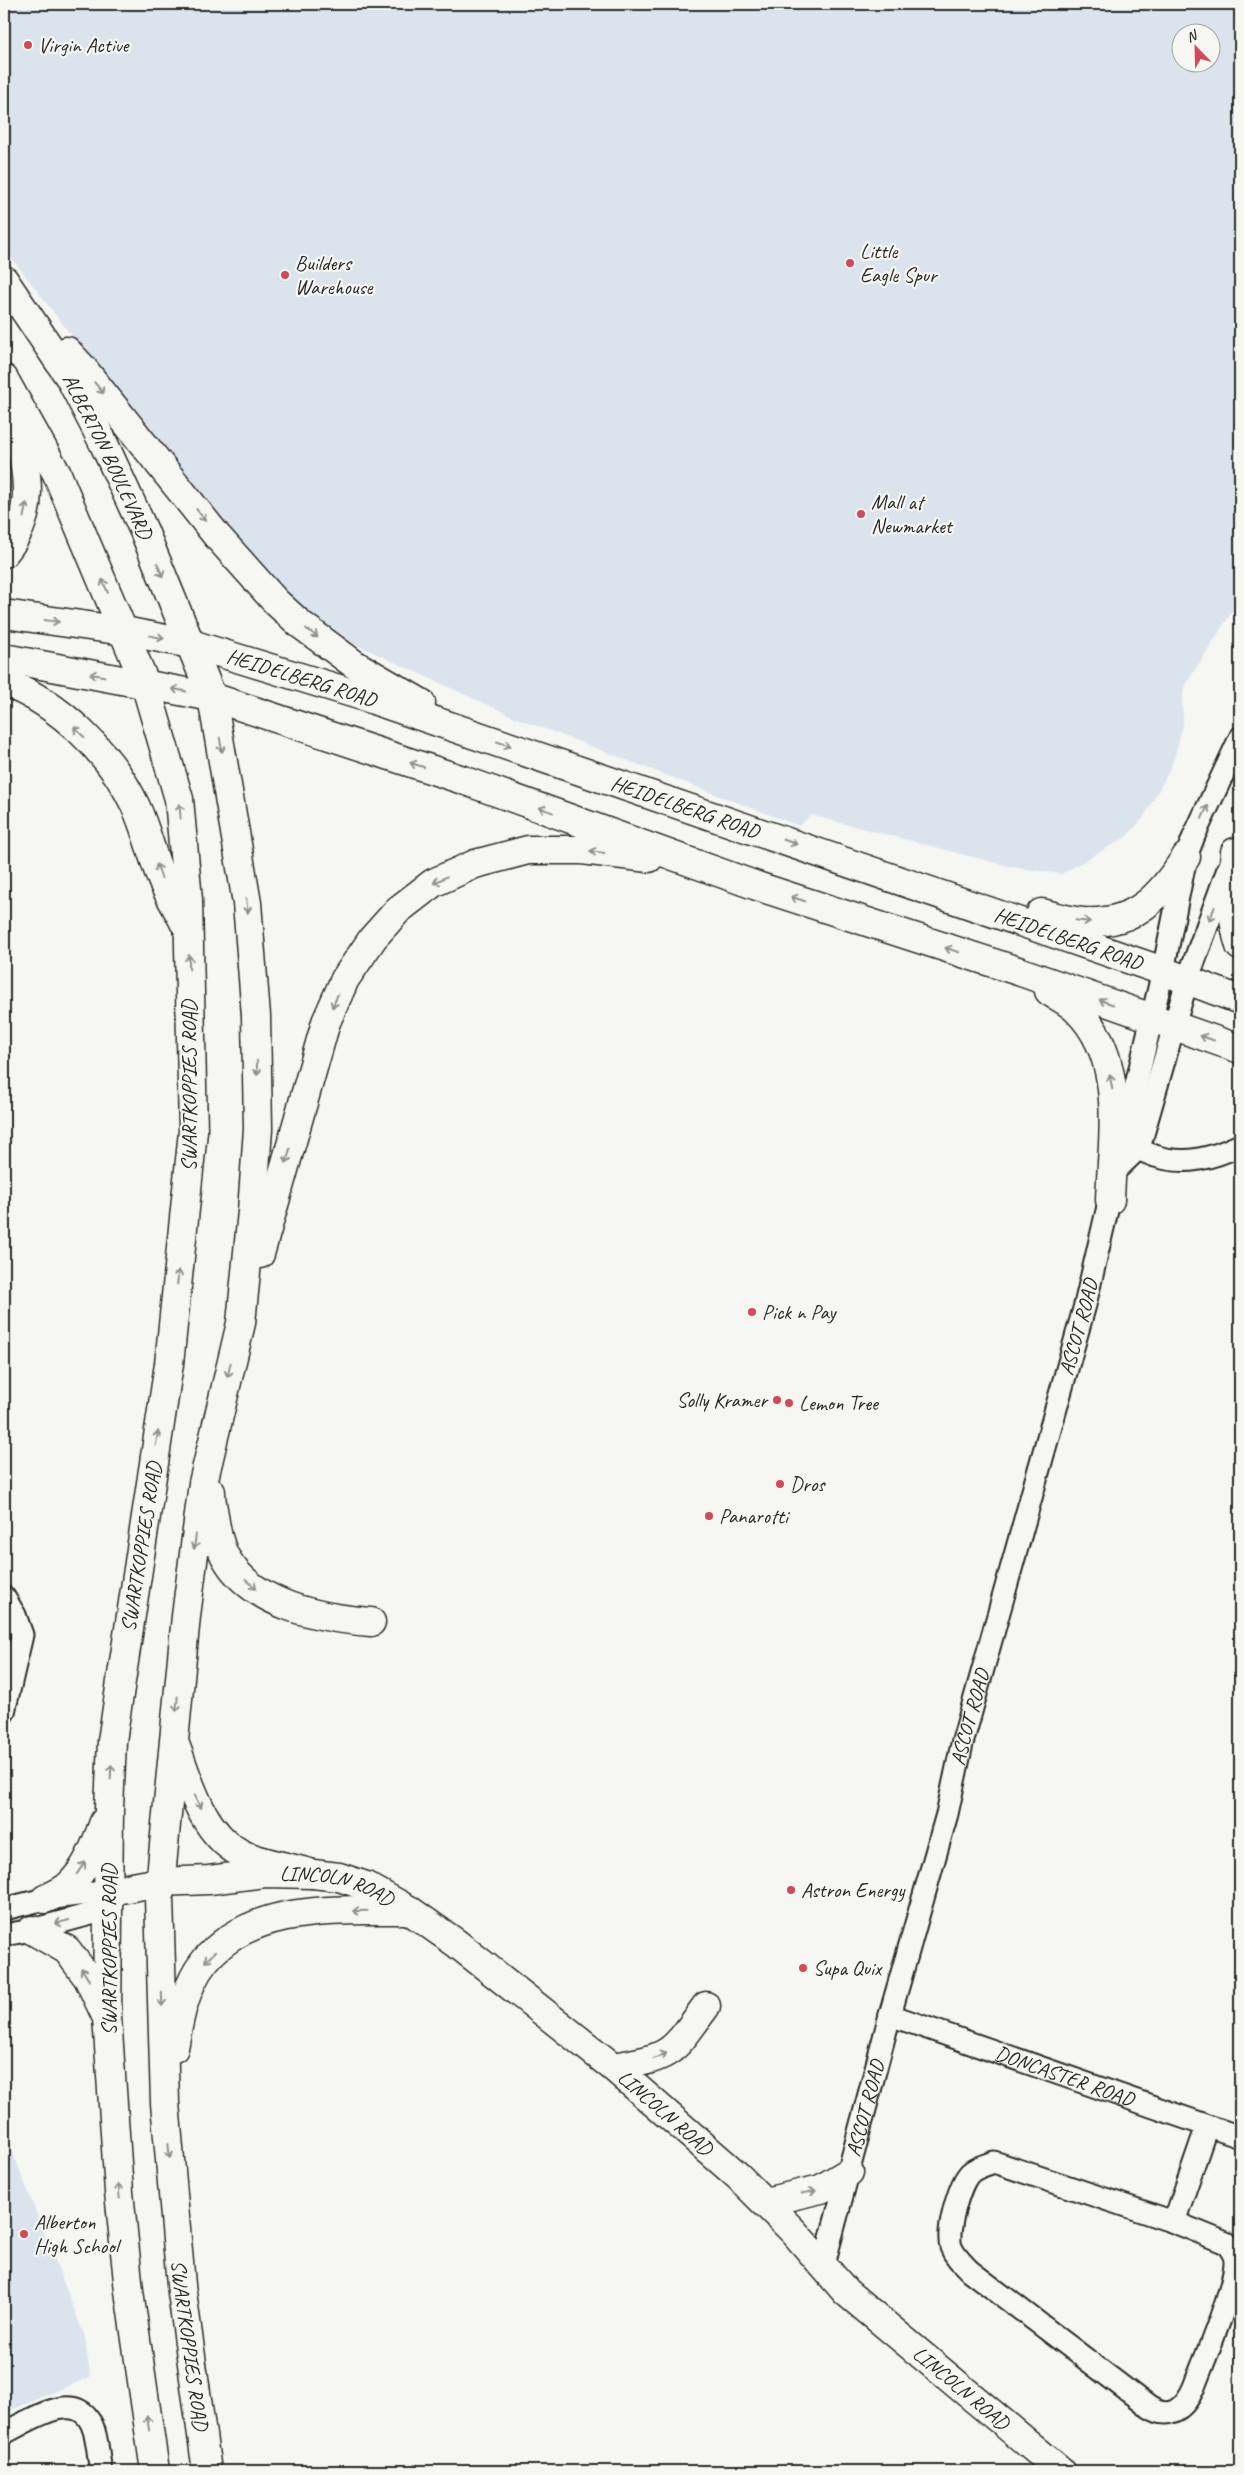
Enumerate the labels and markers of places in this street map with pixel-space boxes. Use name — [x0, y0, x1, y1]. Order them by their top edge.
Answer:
place label: Virgin Active — [38, 32, 131, 58]
marker: Virgin Active — [22, 39, 34, 51]
place label: Little Eagle Spur — [860, 238, 939, 288]
place label: Builders Warehouse — [295, 250, 374, 300]
marker: Little Eagle Spur — [844, 257, 856, 269]
marker: Builders Warehouse — [279, 269, 291, 281]
place label: Mall at Newmarket — [871, 489, 954, 539]
marker: Mall at Newmarket — [855, 508, 867, 520]
place label: Pick n Pay — [762, 1299, 837, 1325]
marker: Pick n Pay — [746, 1306, 758, 1318]
place label: Solly Kramer — [676, 1387, 768, 1413]
place label: Lemon Tree — [799, 1390, 880, 1416]
marker: Solly Kramer — [771, 1394, 783, 1406]
marker: Lemon Tree — [783, 1397, 795, 1409]
place label: Dros — [790, 1471, 826, 1497]
marker: Dros — [774, 1478, 786, 1490]
place label: Panarotti — [719, 1503, 791, 1529]
marker: Panarotti — [703, 1510, 715, 1522]
place label: Astron Energy — [801, 1877, 906, 1903]
marker: Astron Energy — [785, 1884, 797, 1896]
place label: Supa Quix — [813, 1955, 883, 1981]
marker: Supa Quix — [797, 1962, 809, 1974]
place label: Alberton High School — [34, 2209, 122, 2259]
marker: Alberton High School — [18, 2228, 30, 2240]

